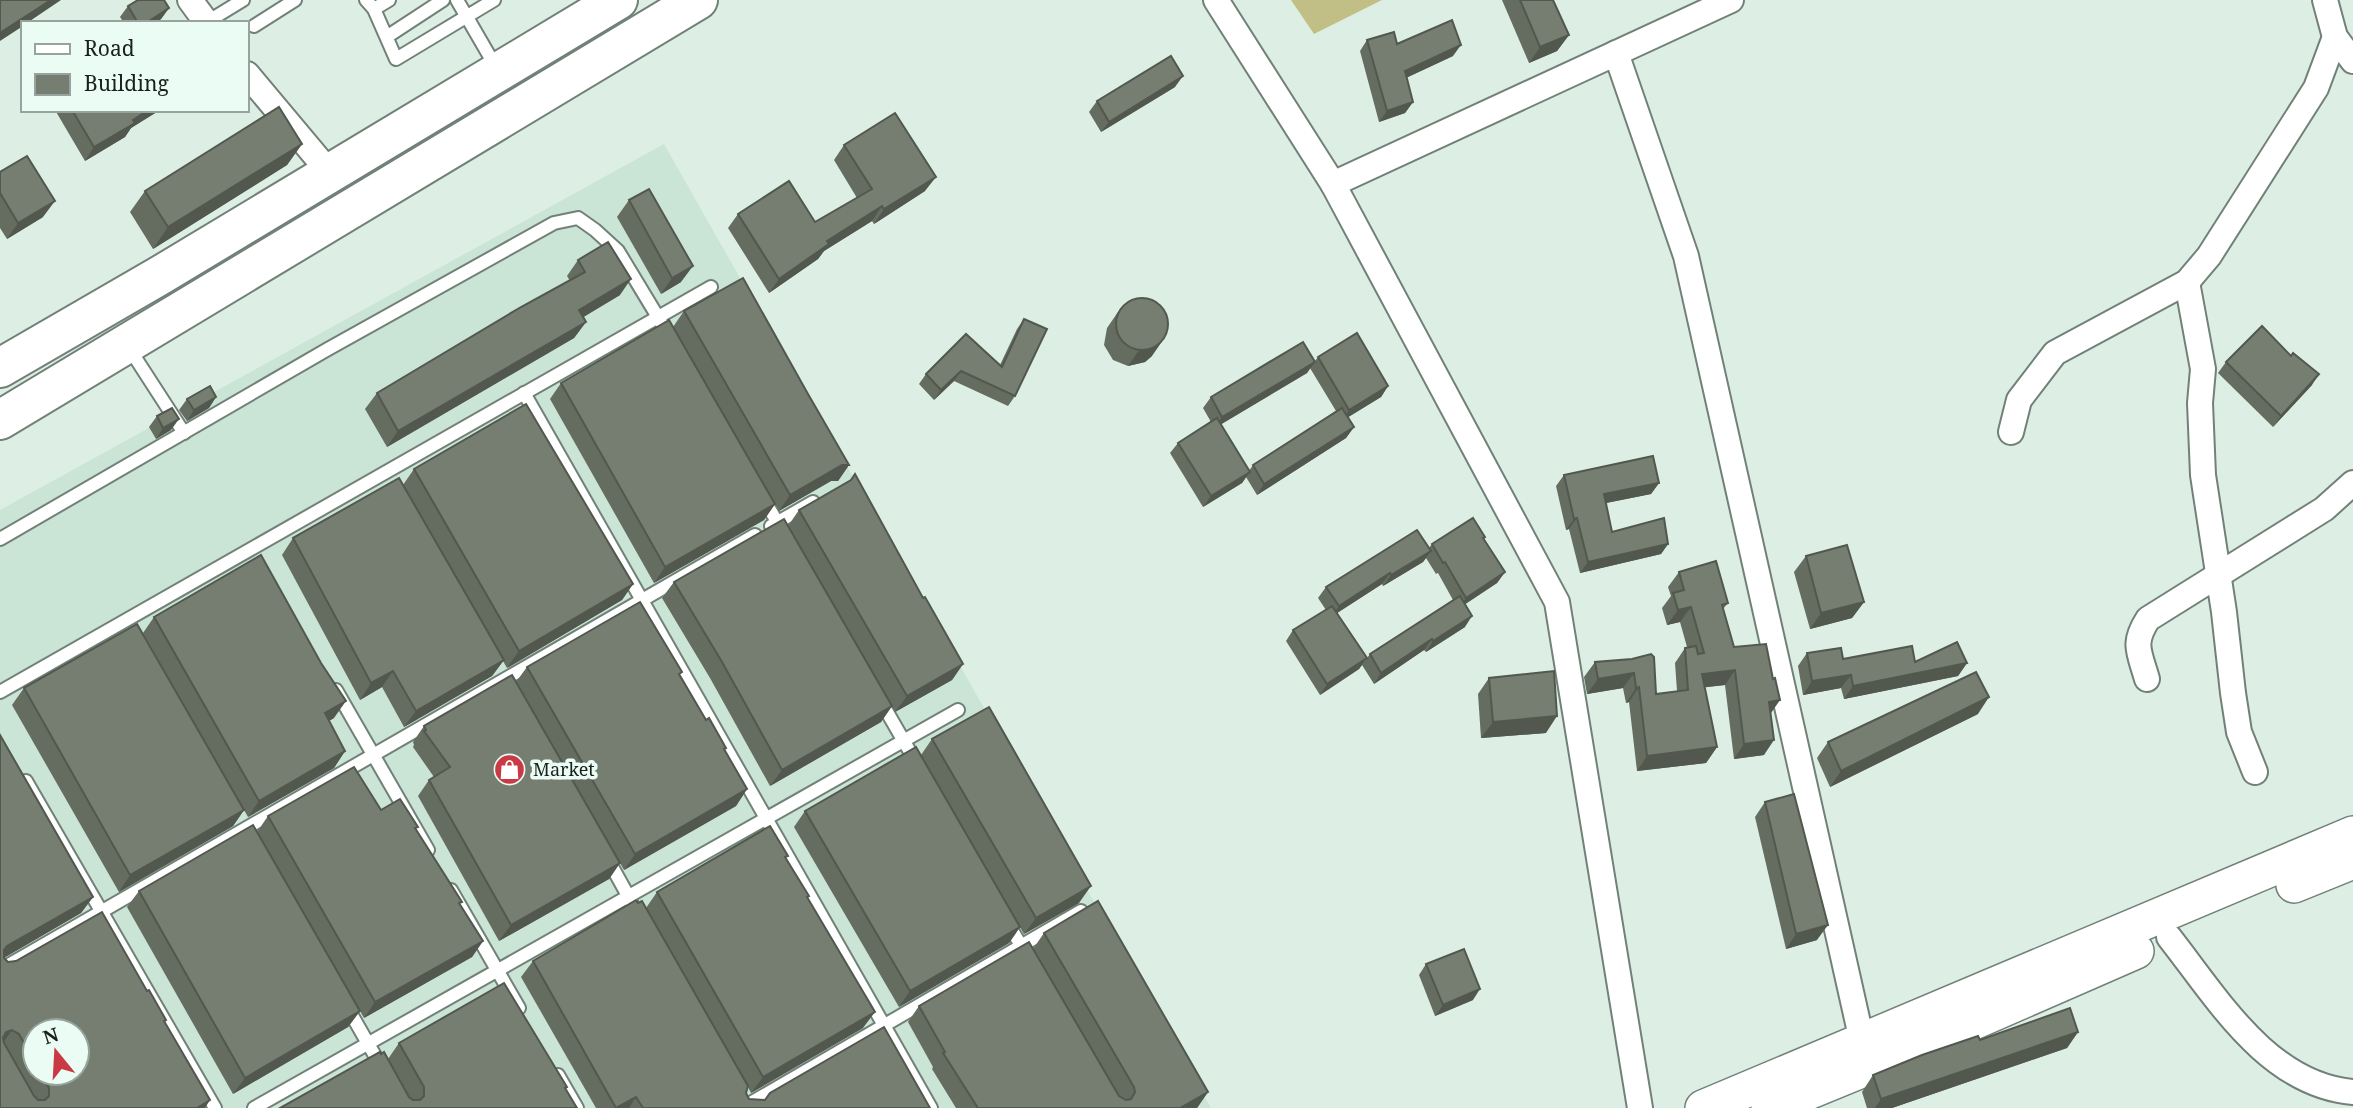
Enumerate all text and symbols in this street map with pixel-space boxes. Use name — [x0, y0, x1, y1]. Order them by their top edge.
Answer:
legend — [21, 21, 248, 112]
text: Road — [84, 34, 135, 62]
text: Building — [84, 69, 169, 97]
shop icon: Market — [493, 753, 527, 787]
place label: Market — [533, 757, 595, 781]
north arrow — [21, 1017, 91, 1087]
text: N — [40, 1021, 62, 1051]

